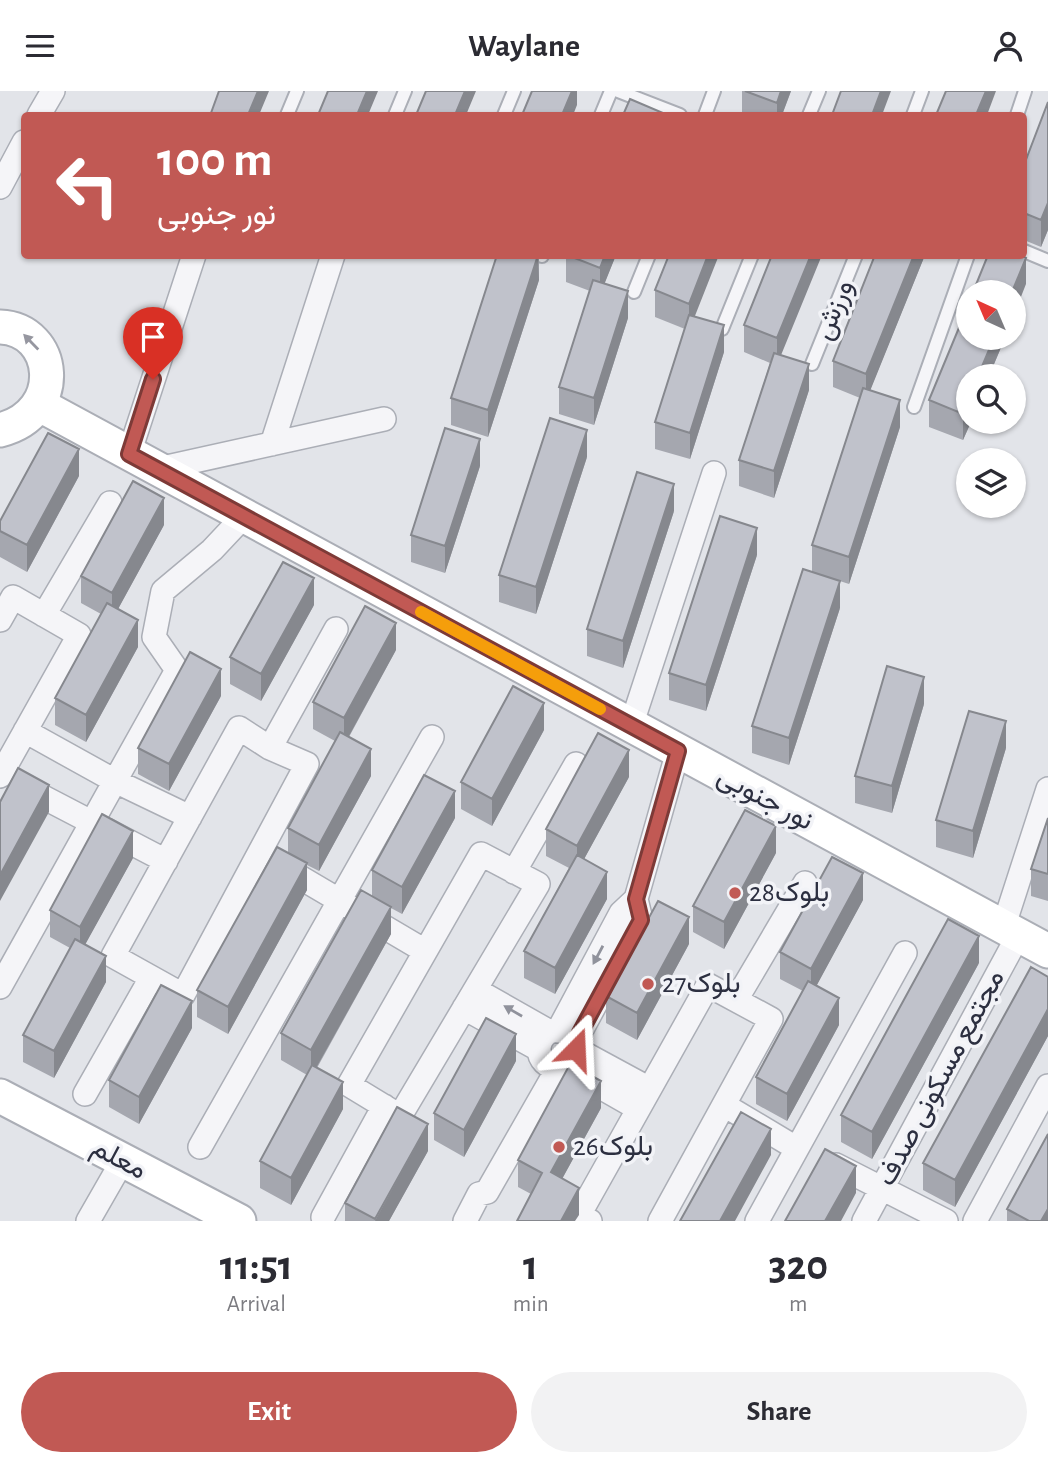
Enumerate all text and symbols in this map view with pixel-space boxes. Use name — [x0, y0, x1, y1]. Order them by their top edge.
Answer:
icon: menu — [21, 27, 59, 65]
icon: person — [989, 27, 1027, 65]
text: Waylane — [468, 30, 580, 62]
text: 100 m — [157, 136, 273, 185]
icon: left — [42, 140, 133, 231]
text: نور جنوبی — [157, 198, 276, 230]
street label: ورزش — [809, 276, 860, 345]
north arrow — [956, 280, 1026, 350]
map controls — [956, 280, 1026, 518]
pin — [123, 307, 183, 379]
icon: arrive — [134, 318, 172, 356]
one-way arrow — [22, 334, 39, 351]
button: search — [956, 364, 1026, 434]
button: layers — [956, 448, 1026, 518]
street label: نور جنوبی — [711, 762, 818, 838]
place label: بلوک28 — [749, 879, 829, 909]
marker: بلوک28 — [727, 885, 743, 901]
one-way arrow — [593, 945, 604, 965]
street label: مجتمع مسکونی صدف — [872, 965, 1013, 1193]
place label: بلوک27 — [662, 970, 741, 1000]
marker: بلوک27 — [640, 976, 656, 992]
one-way arrow — [503, 1005, 523, 1017]
position arrow — [539, 1012, 613, 1086]
street label: معلم — [86, 1133, 151, 1188]
place label: بلوک26 — [573, 1133, 653, 1163]
marker: بلوک26 — [551, 1139, 567, 1155]
text: 11:51 — [220, 1245, 293, 1287]
text: 1 — [523, 1245, 538, 1287]
text: 320 — [768, 1245, 828, 1287]
text: Arrival — [227, 1293, 286, 1316]
text: min — [513, 1293, 549, 1316]
text: m — [789, 1293, 808, 1316]
button: Exit — [21, 1372, 517, 1452]
button: Share — [531, 1372, 1027, 1452]

